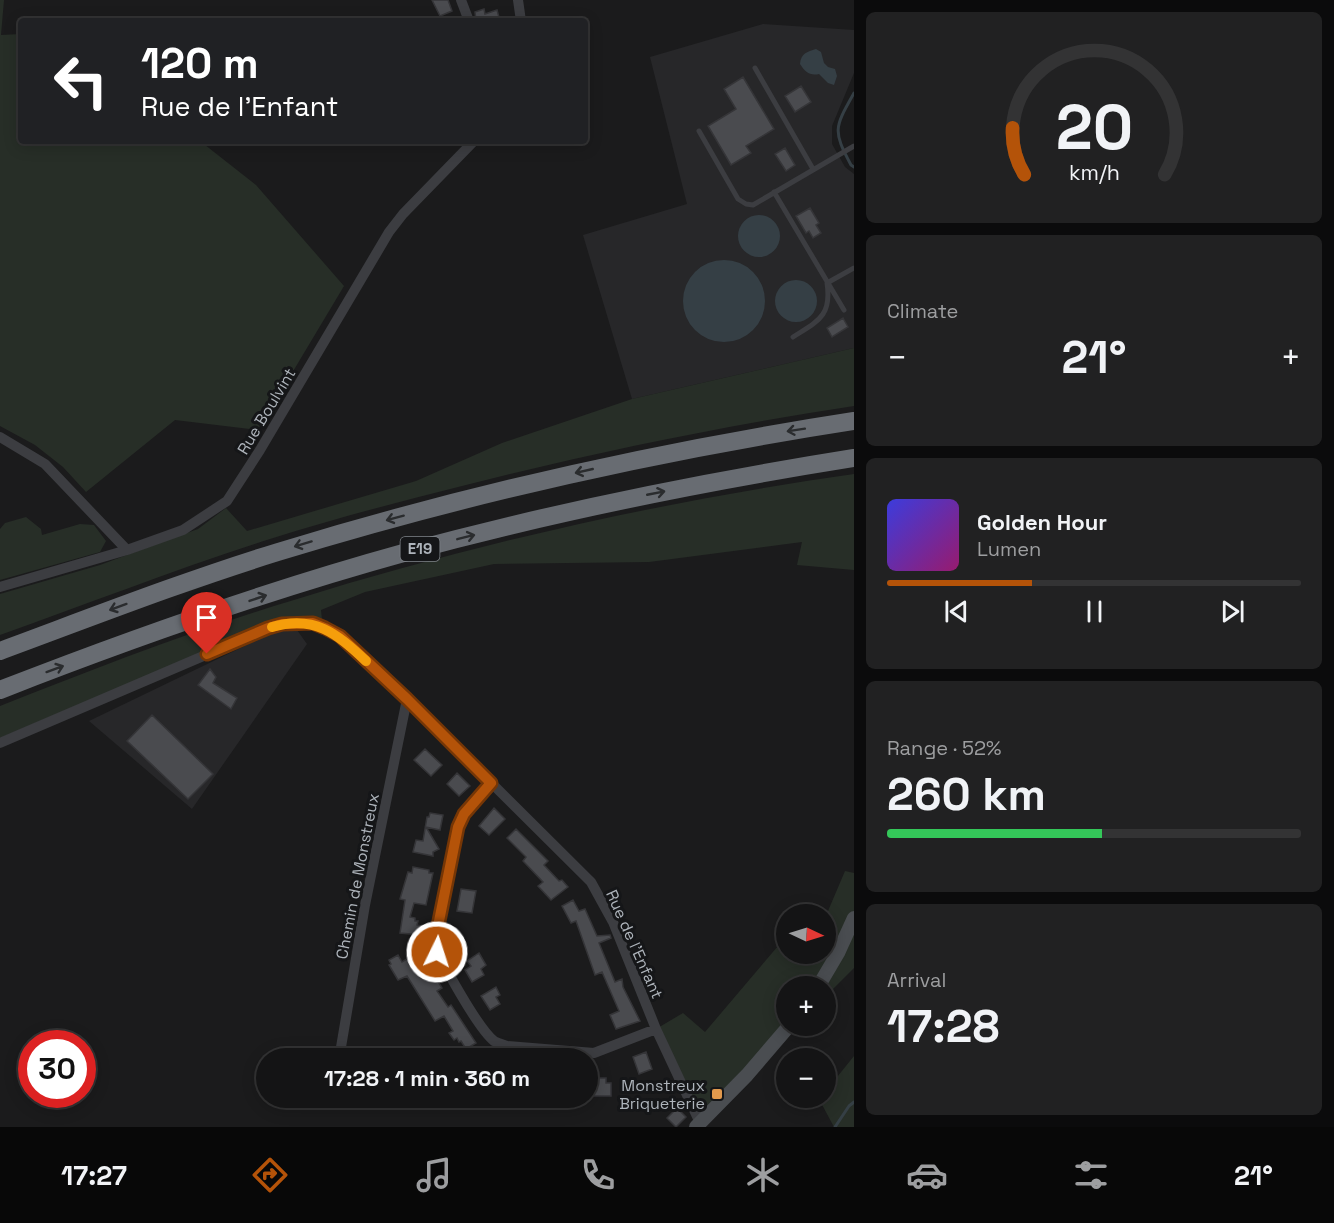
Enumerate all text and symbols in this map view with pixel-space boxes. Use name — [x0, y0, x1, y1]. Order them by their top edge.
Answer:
text: 120 m — [141, 37, 259, 90]
icon: left — [42, 42, 120, 120]
text: 20 — [1055, 88, 1133, 167]
text: Rue de l'Enfant — [141, 89, 338, 124]
text: km/h — [1068, 159, 1120, 186]
text: Climate — [887, 298, 958, 324]
text: 21° — [1062, 329, 1126, 386]
text: − — [887, 337, 907, 379]
text: + — [1281, 337, 1301, 379]
street label: Rue Boulvint — [232, 364, 300, 458]
one-way arrow — [787, 424, 807, 435]
one-way arrow — [575, 466, 594, 477]
one-way arrow — [645, 487, 665, 498]
text: Golden Hour — [977, 508, 1107, 536]
one-way arrow — [386, 513, 405, 524]
one-way arrow — [456, 531, 475, 543]
text: Lumen — [977, 536, 1041, 562]
road number: E19 — [400, 537, 440, 561]
one-way arrow — [294, 539, 313, 550]
one-way arrow — [249, 591, 267, 602]
pin — [181, 592, 232, 654]
icon: previous — [940, 595, 973, 628]
icon: pause — [1078, 595, 1111, 628]
icon: next — [1216, 595, 1249, 628]
icon: arrive — [190, 601, 223, 634]
one-way arrow — [110, 602, 128, 613]
one-way arrow — [45, 663, 63, 674]
text: Range · 52% — [887, 735, 1001, 761]
text: 260 km — [887, 766, 1046, 823]
street label: Chemin de Monstreux — [331, 791, 384, 961]
street label: Rue de l'Enfant — [601, 887, 668, 1002]
north arrow — [776, 904, 836, 964]
map controls — [776, 904, 836, 1108]
position arrow — [405, 920, 469, 984]
text: Arrival — [887, 967, 946, 993]
button: + — [776, 976, 836, 1036]
text: 17:28 — [887, 998, 999, 1055]
speed limit sign: 30 — [18, 1030, 96, 1108]
button: − — [776, 1048, 836, 1108]
text: 17:28 · 1 min · 360 m — [324, 1064, 530, 1092]
place label: Monstreux Briqueterie — [619, 1075, 705, 1114]
marker: Monstreux Briqueterie — [710, 1087, 724, 1101]
icon: directions — [249, 1154, 291, 1196]
icon: music — [413, 1154, 455, 1196]
icon: phone — [577, 1154, 619, 1196]
icon: climate — [742, 1154, 784, 1196]
icon: car — [906, 1154, 948, 1196]
icon: filters — [1070, 1154, 1112, 1196]
text: 17:27 — [61, 1158, 127, 1193]
text: 21° — [1234, 1158, 1273, 1193]

